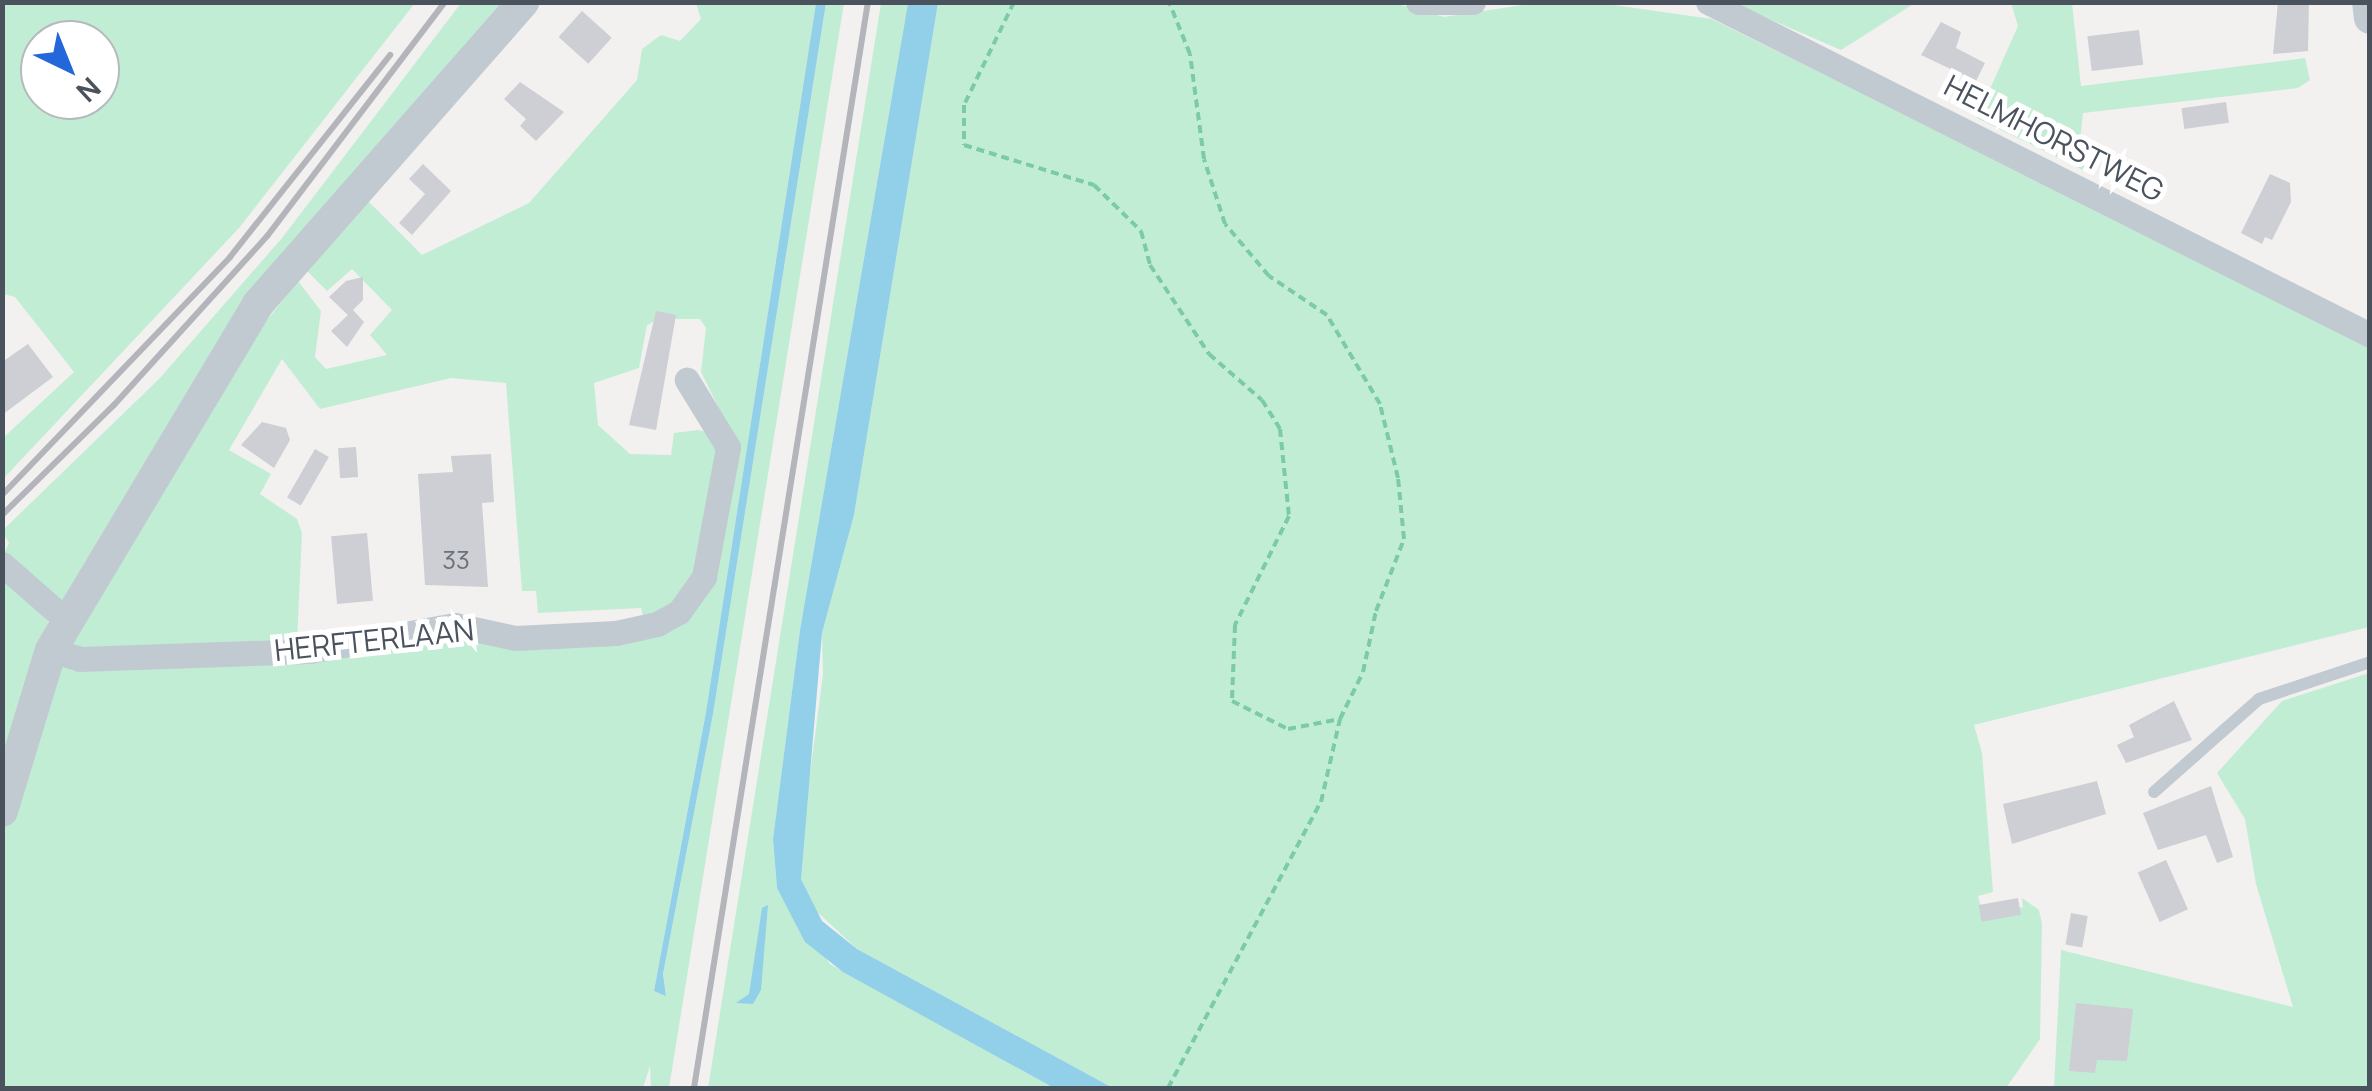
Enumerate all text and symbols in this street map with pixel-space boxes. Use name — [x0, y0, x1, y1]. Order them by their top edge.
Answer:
north arrow — [20, 20, 120, 120]
street label: HELMHORSTWEG — [1938, 67, 2170, 209]
text: N — [69, 70, 109, 111]
house number: 33 — [442, 545, 470, 575]
street label: HERFTERLAAN — [272, 612, 476, 668]

